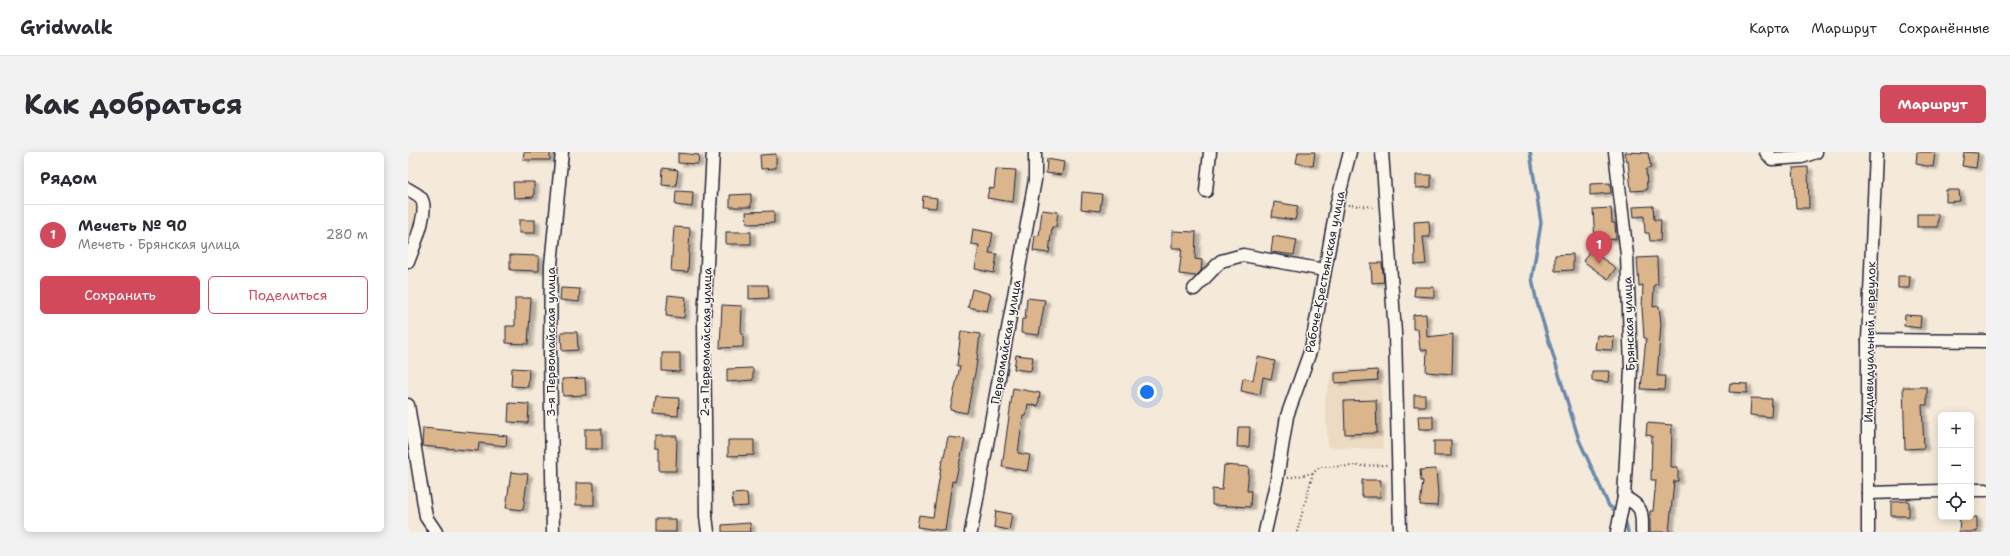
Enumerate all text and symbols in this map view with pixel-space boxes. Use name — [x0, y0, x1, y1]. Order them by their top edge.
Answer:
text: Gridwalk — [20, 15, 113, 40]
text: Карта — [1749, 19, 1789, 37]
text: Маршрут — [1811, 19, 1877, 37]
text: Сохранённые — [1899, 19, 1990, 37]
text: Как добраться — [24, 85, 243, 123]
button: Маршрут — [1880, 85, 1986, 123]
text: Рядом — [40, 167, 97, 189]
street label: Рабоче-Крестьянская улица — [1301, 189, 1349, 354]
text: Мечеть № 90 — [78, 216, 187, 236]
text: 1 — [50, 226, 56, 243]
text: 280 m — [326, 226, 368, 243]
pin: 1 — [1586, 231, 1612, 264]
text: Мечеть · Брянская улица — [78, 236, 240, 253]
street label: Индивидуальный переулок — [1861, 261, 1879, 423]
street label: 3-я Первомайская улица — [543, 267, 559, 417]
street label: 2-я Первомайская улица — [697, 267, 715, 417]
button: Сохранить — [40, 276, 200, 314]
button: Поделиться — [208, 276, 368, 314]
street label: Брянская улица — [1619, 276, 1639, 372]
street label: Первомайская улица — [987, 278, 1025, 405]
your location — [1137, 382, 1157, 402]
map controls — [1938, 412, 1974, 520]
button: + — [1938, 412, 1974, 448]
button: − — [1938, 448, 1974, 484]
button: locate — [1938, 484, 1974, 520]

